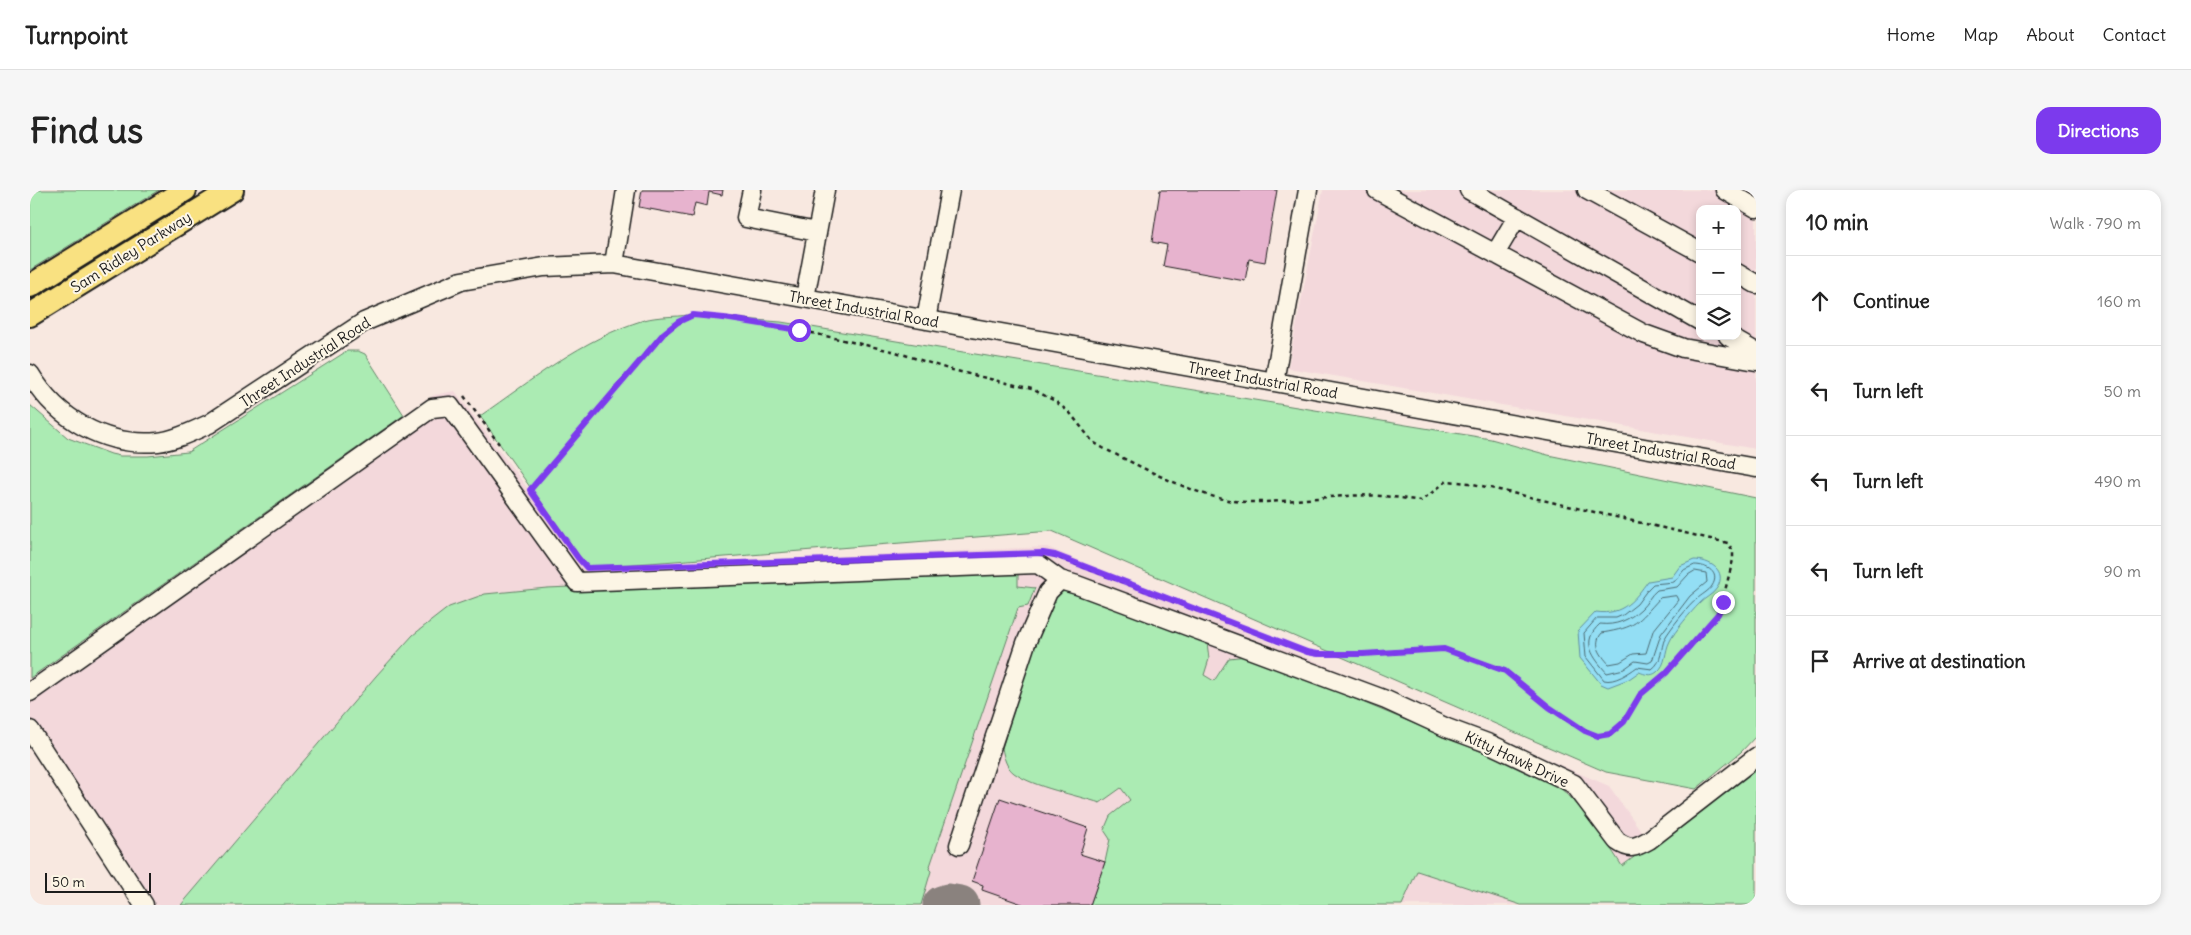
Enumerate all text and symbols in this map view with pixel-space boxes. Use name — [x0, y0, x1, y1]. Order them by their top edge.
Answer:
text: Turnpoint — [25, 20, 128, 50]
text: Home — [1887, 23, 1935, 46]
text: Map — [1963, 23, 1998, 46]
text: About — [2026, 23, 2074, 46]
text: Contact — [2102, 23, 2166, 46]
button: Directions — [2036, 107, 2161, 154]
text: Find us — [30, 108, 143, 152]
map controls — [1696, 205, 1741, 340]
button: + — [1696, 205, 1741, 250]
street label: Sam Ridley Parkway — [67, 207, 195, 297]
text: 10 min — [1806, 209, 1868, 236]
text: Walk · 790 m — [2050, 213, 2141, 233]
button: − — [1696, 250, 1741, 295]
street label: Threet Industrial Road — [788, 286, 941, 332]
icon: ahead — [1806, 287, 1834, 315]
text: Continue — [1853, 289, 1930, 313]
text: 160 m — [2097, 291, 2141, 311]
button: layers — [1696, 295, 1741, 340]
street label: Threet Industrial Road — [236, 313, 374, 411]
route start — [788, 319, 811, 342]
street label: Threet Industrial Road — [1187, 357, 1340, 403]
icon: left — [1806, 377, 1834, 405]
text: Turn left — [1853, 379, 1923, 403]
text: 50 m — [2103, 381, 2141, 401]
street label: Threet Industrial Road — [1585, 428, 1738, 474]
icon: left — [1806, 467, 1834, 495]
text: Turn left — [1853, 469, 1923, 493]
text: 490 m — [2094, 471, 2141, 491]
icon: left — [1806, 557, 1834, 585]
text: Turn left — [1853, 559, 1923, 583]
text: 90 m — [2103, 561, 2141, 581]
route end — [1712, 591, 1735, 614]
icon: arrive — [1806, 647, 1834, 675]
text: Arrive at destination — [1853, 649, 2026, 673]
street label: Kitty Hawk Drive — [1462, 727, 1572, 791]
scale bar — [45, 870, 151, 893]
text: 50 m — [52, 873, 85, 891]

